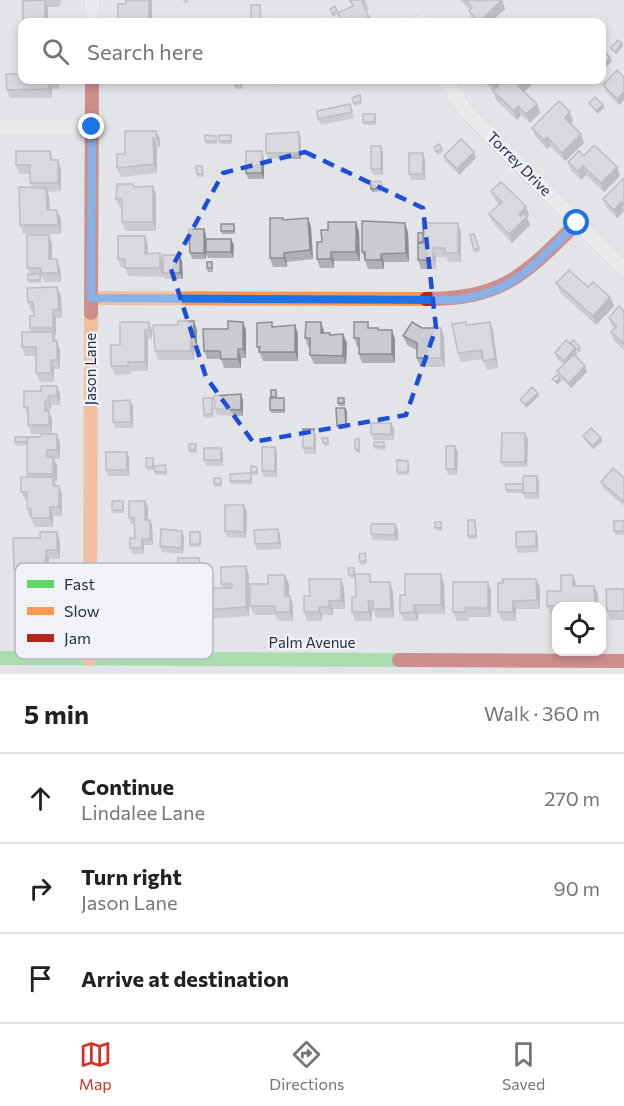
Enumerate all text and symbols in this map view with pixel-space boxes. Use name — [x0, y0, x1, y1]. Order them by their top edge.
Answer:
search box — [18, 18, 606, 84]
icon: search — [39, 35, 72, 68]
text: Search here — [87, 38, 203, 65]
route end — [78, 113, 104, 139]
street label: Torrey Drive — [484, 127, 556, 199]
route start — [563, 209, 589, 235]
street label: Jason Lane — [81, 333, 99, 405]
legend — [15, 563, 213, 659]
text: Fast — [64, 574, 95, 593]
text: Slow — [64, 601, 100, 620]
map controls — [552, 602, 606, 656]
button: locate — [552, 602, 606, 656]
text: Jam — [64, 628, 91, 647]
street label: Palm Avenue — [268, 633, 356, 651]
text: 5 min — [24, 698, 89, 729]
text: Walk · 360 m — [484, 701, 600, 725]
text: Continue — [81, 773, 174, 800]
icon: ahead — [24, 782, 57, 815]
text: 270 m — [544, 786, 600, 810]
text: Lindalee Lane — [81, 800, 205, 824]
text: Turn right — [81, 863, 182, 890]
icon: right — [24, 872, 57, 905]
text: 90 m — [554, 876, 600, 900]
text: Jason Lane — [81, 890, 178, 914]
icon: arrive — [24, 962, 57, 995]
text: Arrive at destination — [81, 965, 289, 992]
tab: Map — [79, 1038, 112, 1093]
tab: Directions — [269, 1038, 344, 1093]
tab: Saved — [502, 1038, 545, 1093]

